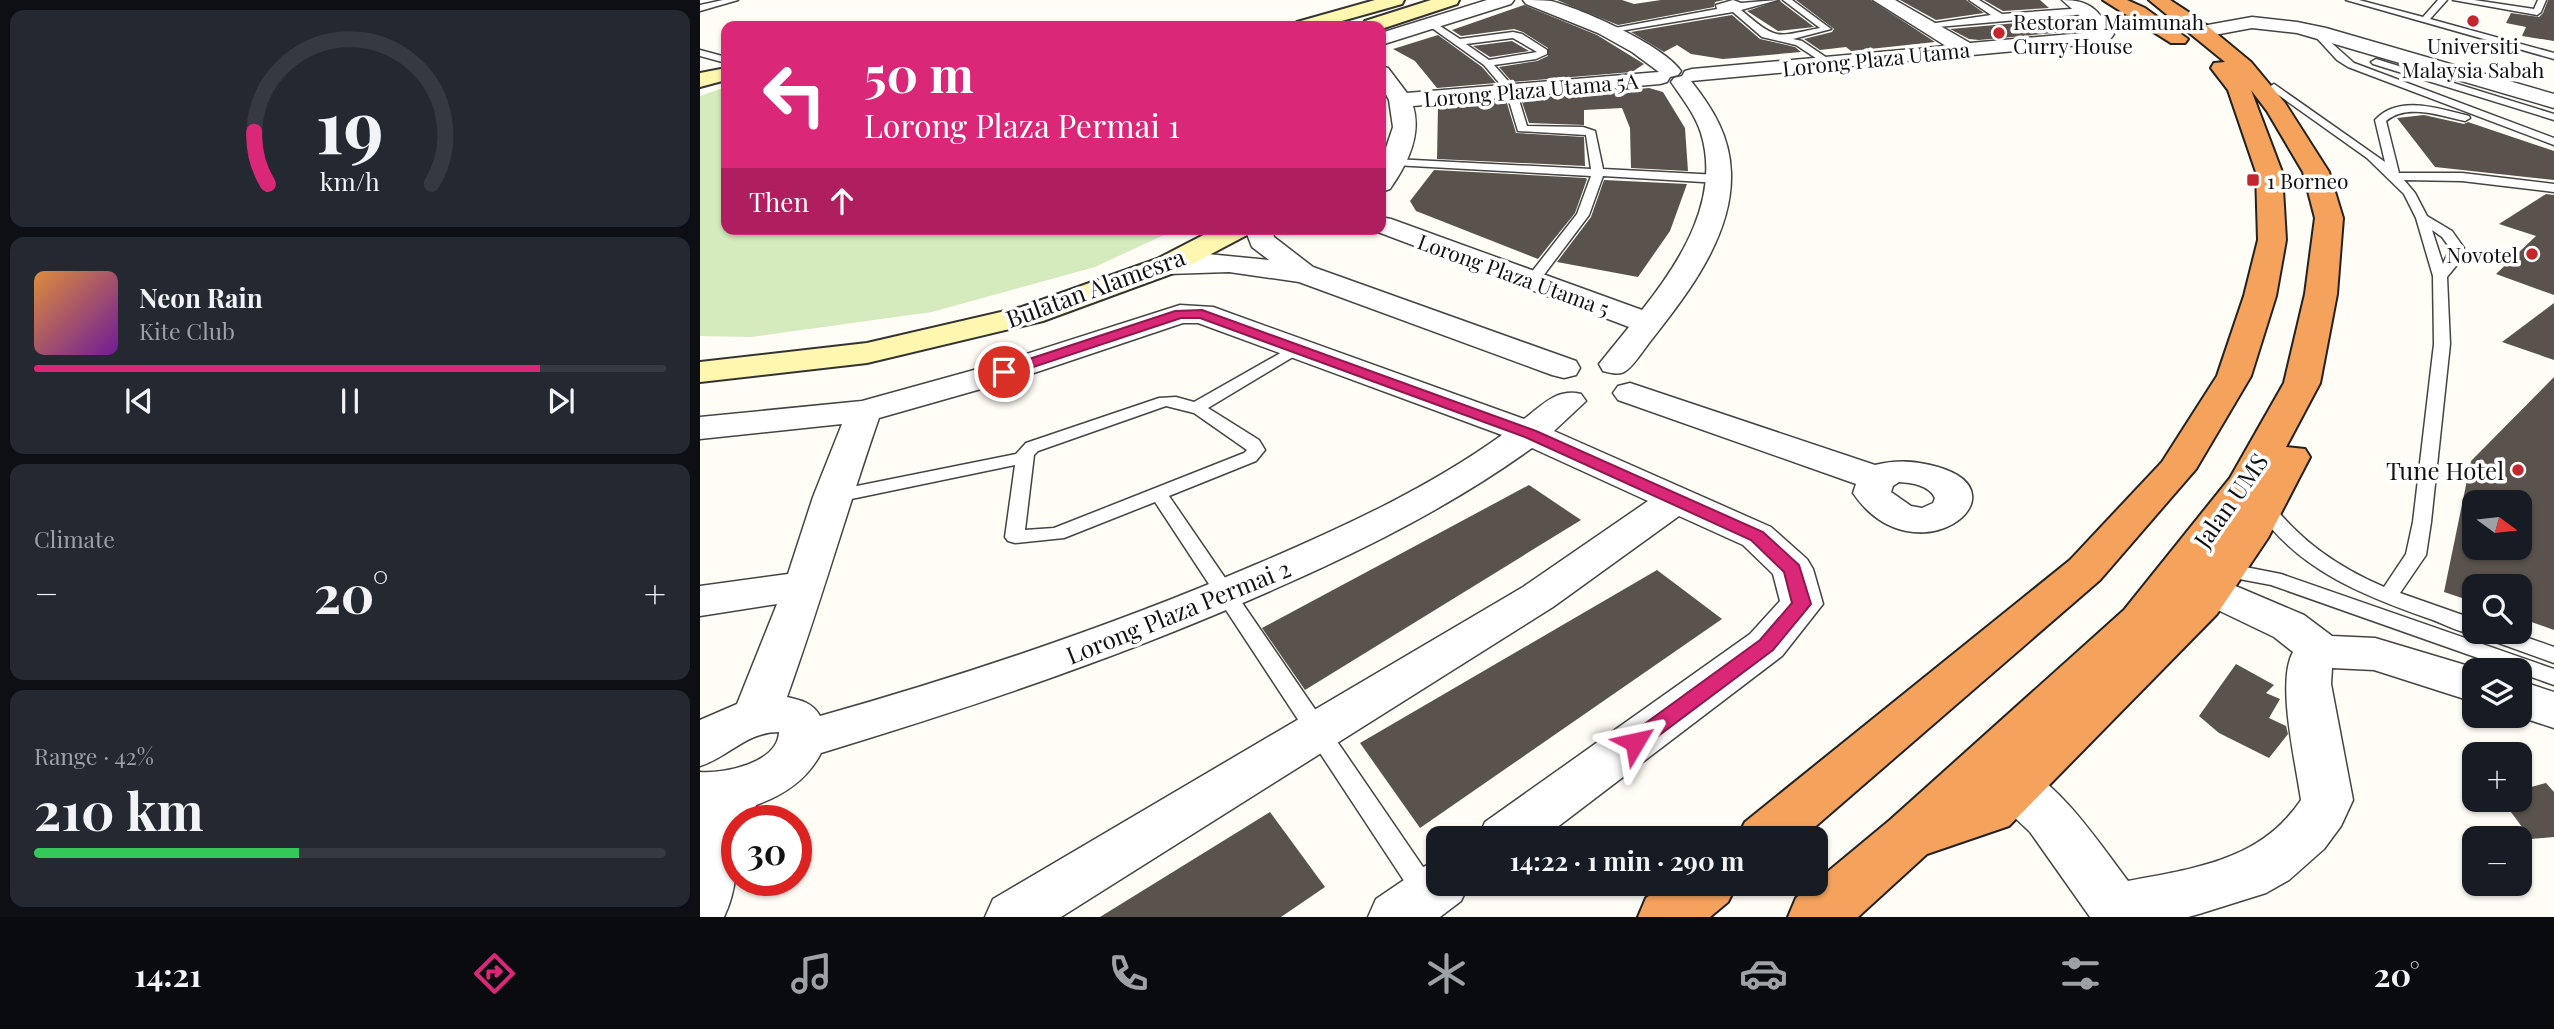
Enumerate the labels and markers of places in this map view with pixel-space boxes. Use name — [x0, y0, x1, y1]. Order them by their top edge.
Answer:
place label: Restoran Maimunah Curry House — [2013, 7, 2205, 59]
marker: Universiti Malaysia Sabah — [2465, 13, 2481, 29]
marker: Restoran Maimunah Curry House — [1991, 25, 2007, 41]
place label: Universiti Malaysia Sabah — [2402, 31, 2545, 83]
place label: 1 Borneo — [2267, 166, 2349, 194]
marker: 1 Borneo — [2245, 172, 2261, 188]
place label: Novotel — [2447, 240, 2518, 268]
marker: Novotel — [2524, 246, 2540, 262]
pin — [974, 342, 1034, 402]
place label: Tune Hotel — [2386, 454, 2504, 486]
marker: Tune Hotel — [2510, 462, 2526, 478]

